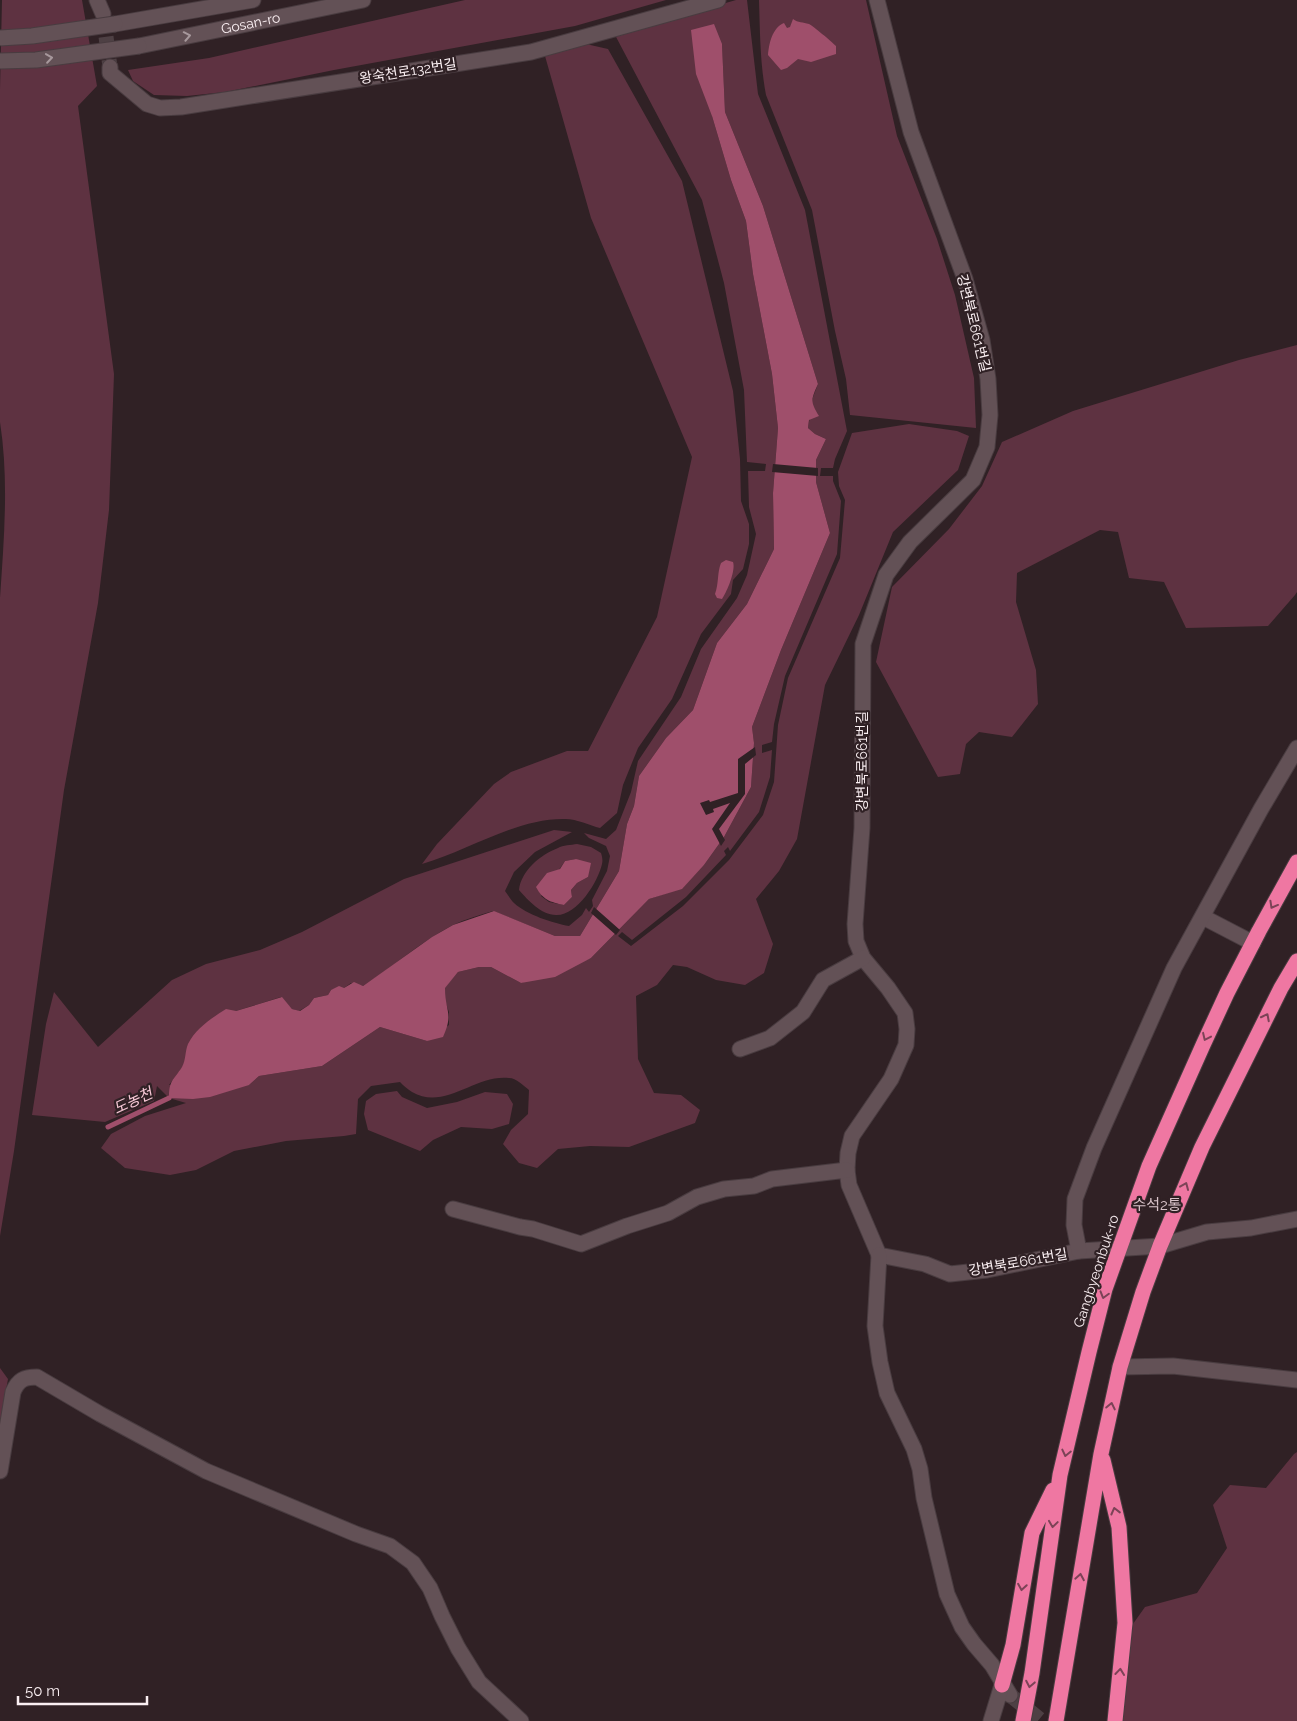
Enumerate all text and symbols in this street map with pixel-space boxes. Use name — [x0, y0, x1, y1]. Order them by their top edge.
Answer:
street label: Gosan-ro — [220, 9, 282, 37]
one-way arrow — [182, 32, 191, 42]
one-way arrow — [44, 54, 53, 64]
street label: 왕숙천로132번길 — [358, 55, 458, 87]
street label: 강변북로661번길 — [954, 272, 994, 374]
street label: 강변북로661번길 — [854, 711, 870, 811]
one-way arrow — [1270, 900, 1280, 909]
one-way arrow — [1260, 1014, 1270, 1023]
one-way arrow — [1202, 1032, 1213, 1041]
water label: 도농천 — [110, 1083, 158, 1118]
one-way arrow — [1178, 1182, 1189, 1191]
district label: 수석2통 — [1132, 1196, 1182, 1214]
street label: Gangbyeonbuk-ro — [1070, 1213, 1122, 1329]
street label: 강변북로661번길 — [967, 1245, 1069, 1279]
one-way arrow — [1099, 1290, 1110, 1299]
one-way arrow — [1105, 1402, 1116, 1411]
one-way arrow — [1061, 1448, 1072, 1457]
one-way arrow — [1110, 1506, 1121, 1515]
one-way arrow — [1049, 1519, 1059, 1528]
one-way arrow — [1075, 1572, 1085, 1581]
one-way arrow — [1018, 1582, 1028, 1591]
one-way arrow — [1114, 1668, 1125, 1676]
scale bar — [18, 1674, 146, 1706]
one-way arrow — [1025, 1680, 1035, 1689]
text: 50 m — [25, 1682, 60, 1700]

